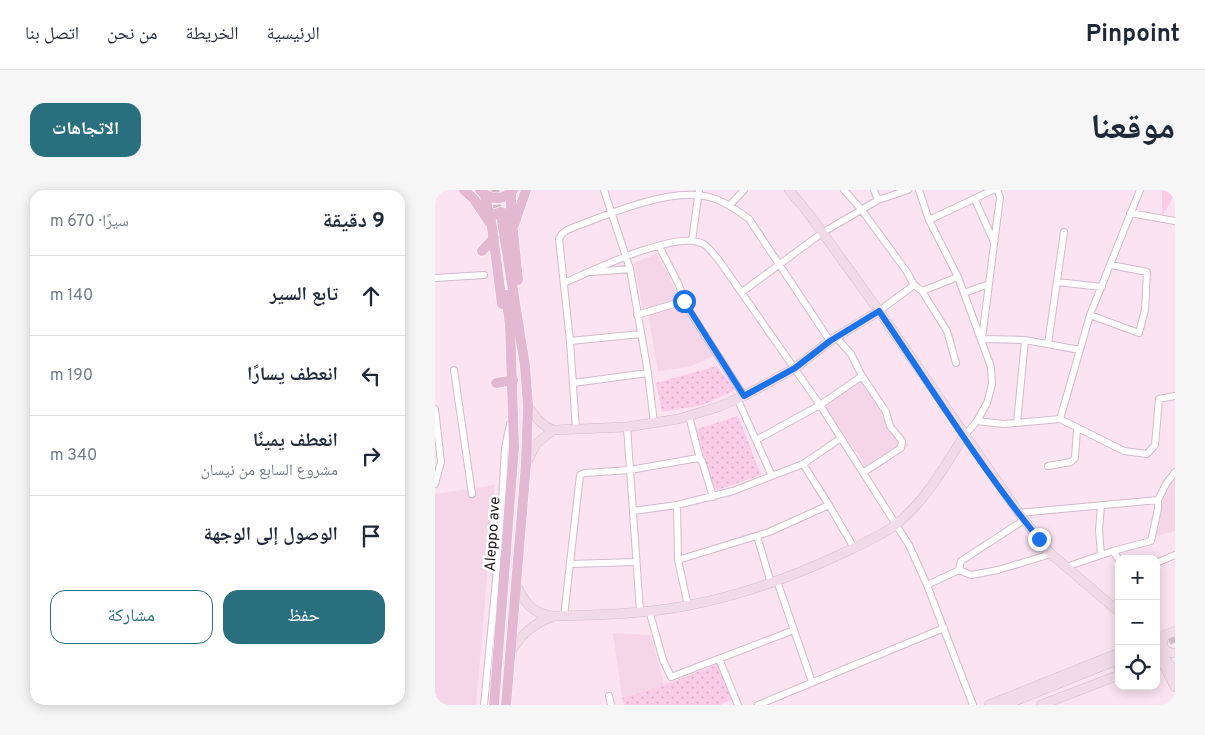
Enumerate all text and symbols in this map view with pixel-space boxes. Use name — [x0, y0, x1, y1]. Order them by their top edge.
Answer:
text: Pinpoint — [1086, 20, 1180, 50]
text: اتصل بنا — [25, 23, 79, 46]
text: من نحن — [107, 23, 158, 46]
text: الخريطة — [186, 23, 239, 46]
text: الرئيسية — [267, 23, 320, 46]
button: الاتجاهات — [30, 103, 141, 157]
text: موقعنا — [1090, 107, 1175, 151]
text: 9 دقيقة — [323, 208, 385, 235]
text: سيرًا · 670 m — [50, 212, 129, 232]
icon: ahead — [357, 282, 385, 310]
text: تابع السير — [270, 283, 338, 307]
text: 140 m — [50, 286, 93, 306]
route start — [673, 290, 696, 313]
icon: left — [357, 362, 385, 390]
text: انعطف يسارًا — [247, 363, 338, 387]
text: 190 m — [50, 366, 93, 386]
text: انعطف يمينًا — [253, 429, 338, 453]
icon: right — [357, 442, 385, 470]
text: 340 m — [50, 446, 97, 466]
text: مشروع السابع من نيسان — [200, 461, 338, 481]
street label: Aleppo ave — [481, 496, 506, 572]
icon: arrive — [357, 522, 385, 550]
text: الوصول إلى الوجهة — [204, 523, 338, 547]
route end — [1028, 528, 1051, 551]
map controls — [1115, 555, 1160, 690]
button: + — [1115, 555, 1160, 600]
button: مشاركة — [50, 590, 213, 644]
button: حفظ — [223, 590, 385, 644]
button: − — [1115, 600, 1160, 645]
button: locate — [1115, 645, 1160, 690]

